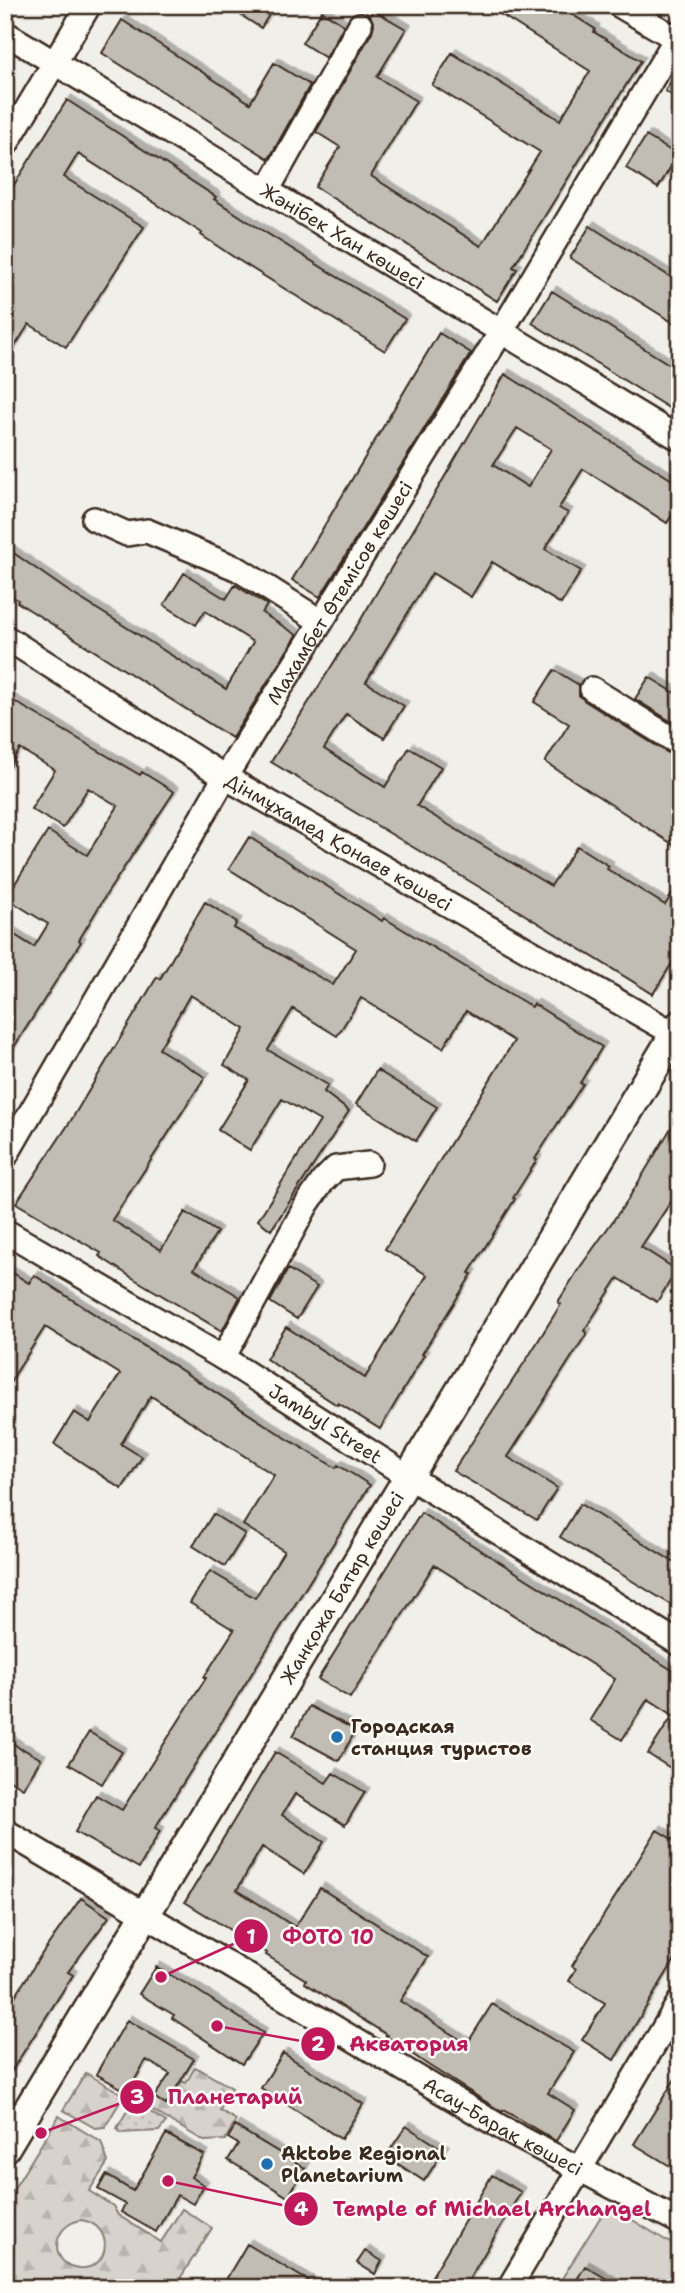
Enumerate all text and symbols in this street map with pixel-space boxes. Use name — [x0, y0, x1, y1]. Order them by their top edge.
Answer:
street label: Жәнібек Хан көшесі — [256, 177, 429, 295]
street label: Махамбет Өтемісов көшесі — [261, 476, 418, 709]
street label: Дінмұхамед Қонаев көшесі — [221, 767, 457, 917]
street label: Jambyl Street — [264, 1378, 387, 1469]
street label: Жанқожа Батыр көшесі — [274, 1486, 409, 1688]
place label: Городская станция туристов — [351, 1714, 532, 1761]
marker: Городская станция туристов — [329, 1729, 345, 1745]
callout: ФОТО 10 — [233, 1915, 388, 1957]
text: 1 — [246, 1923, 256, 1951]
text: ФОТО 10 — [282, 1923, 374, 1951]
callout: Акватория — [300, 2023, 483, 2065]
text: 2 — [311, 2030, 326, 2058]
text: Акватория — [349, 2030, 469, 2058]
street label: Асау-Барақ көшесі — [419, 2071, 587, 2181]
callout: Планетарий — [119, 2076, 317, 2118]
text: 3 — [130, 2083, 144, 2111]
text: Планетарий — [168, 2083, 303, 2111]
place label: Aktobe Regional Planetarium — [281, 2141, 447, 2188]
marker: Aktobe Regional Planetarium — [259, 2156, 275, 2172]
callout: Temple of Michael Archangel — [284, 2188, 665, 2230]
text: 4 — [294, 2195, 309, 2223]
text: Temple of Michael Archangel — [333, 2195, 651, 2223]

